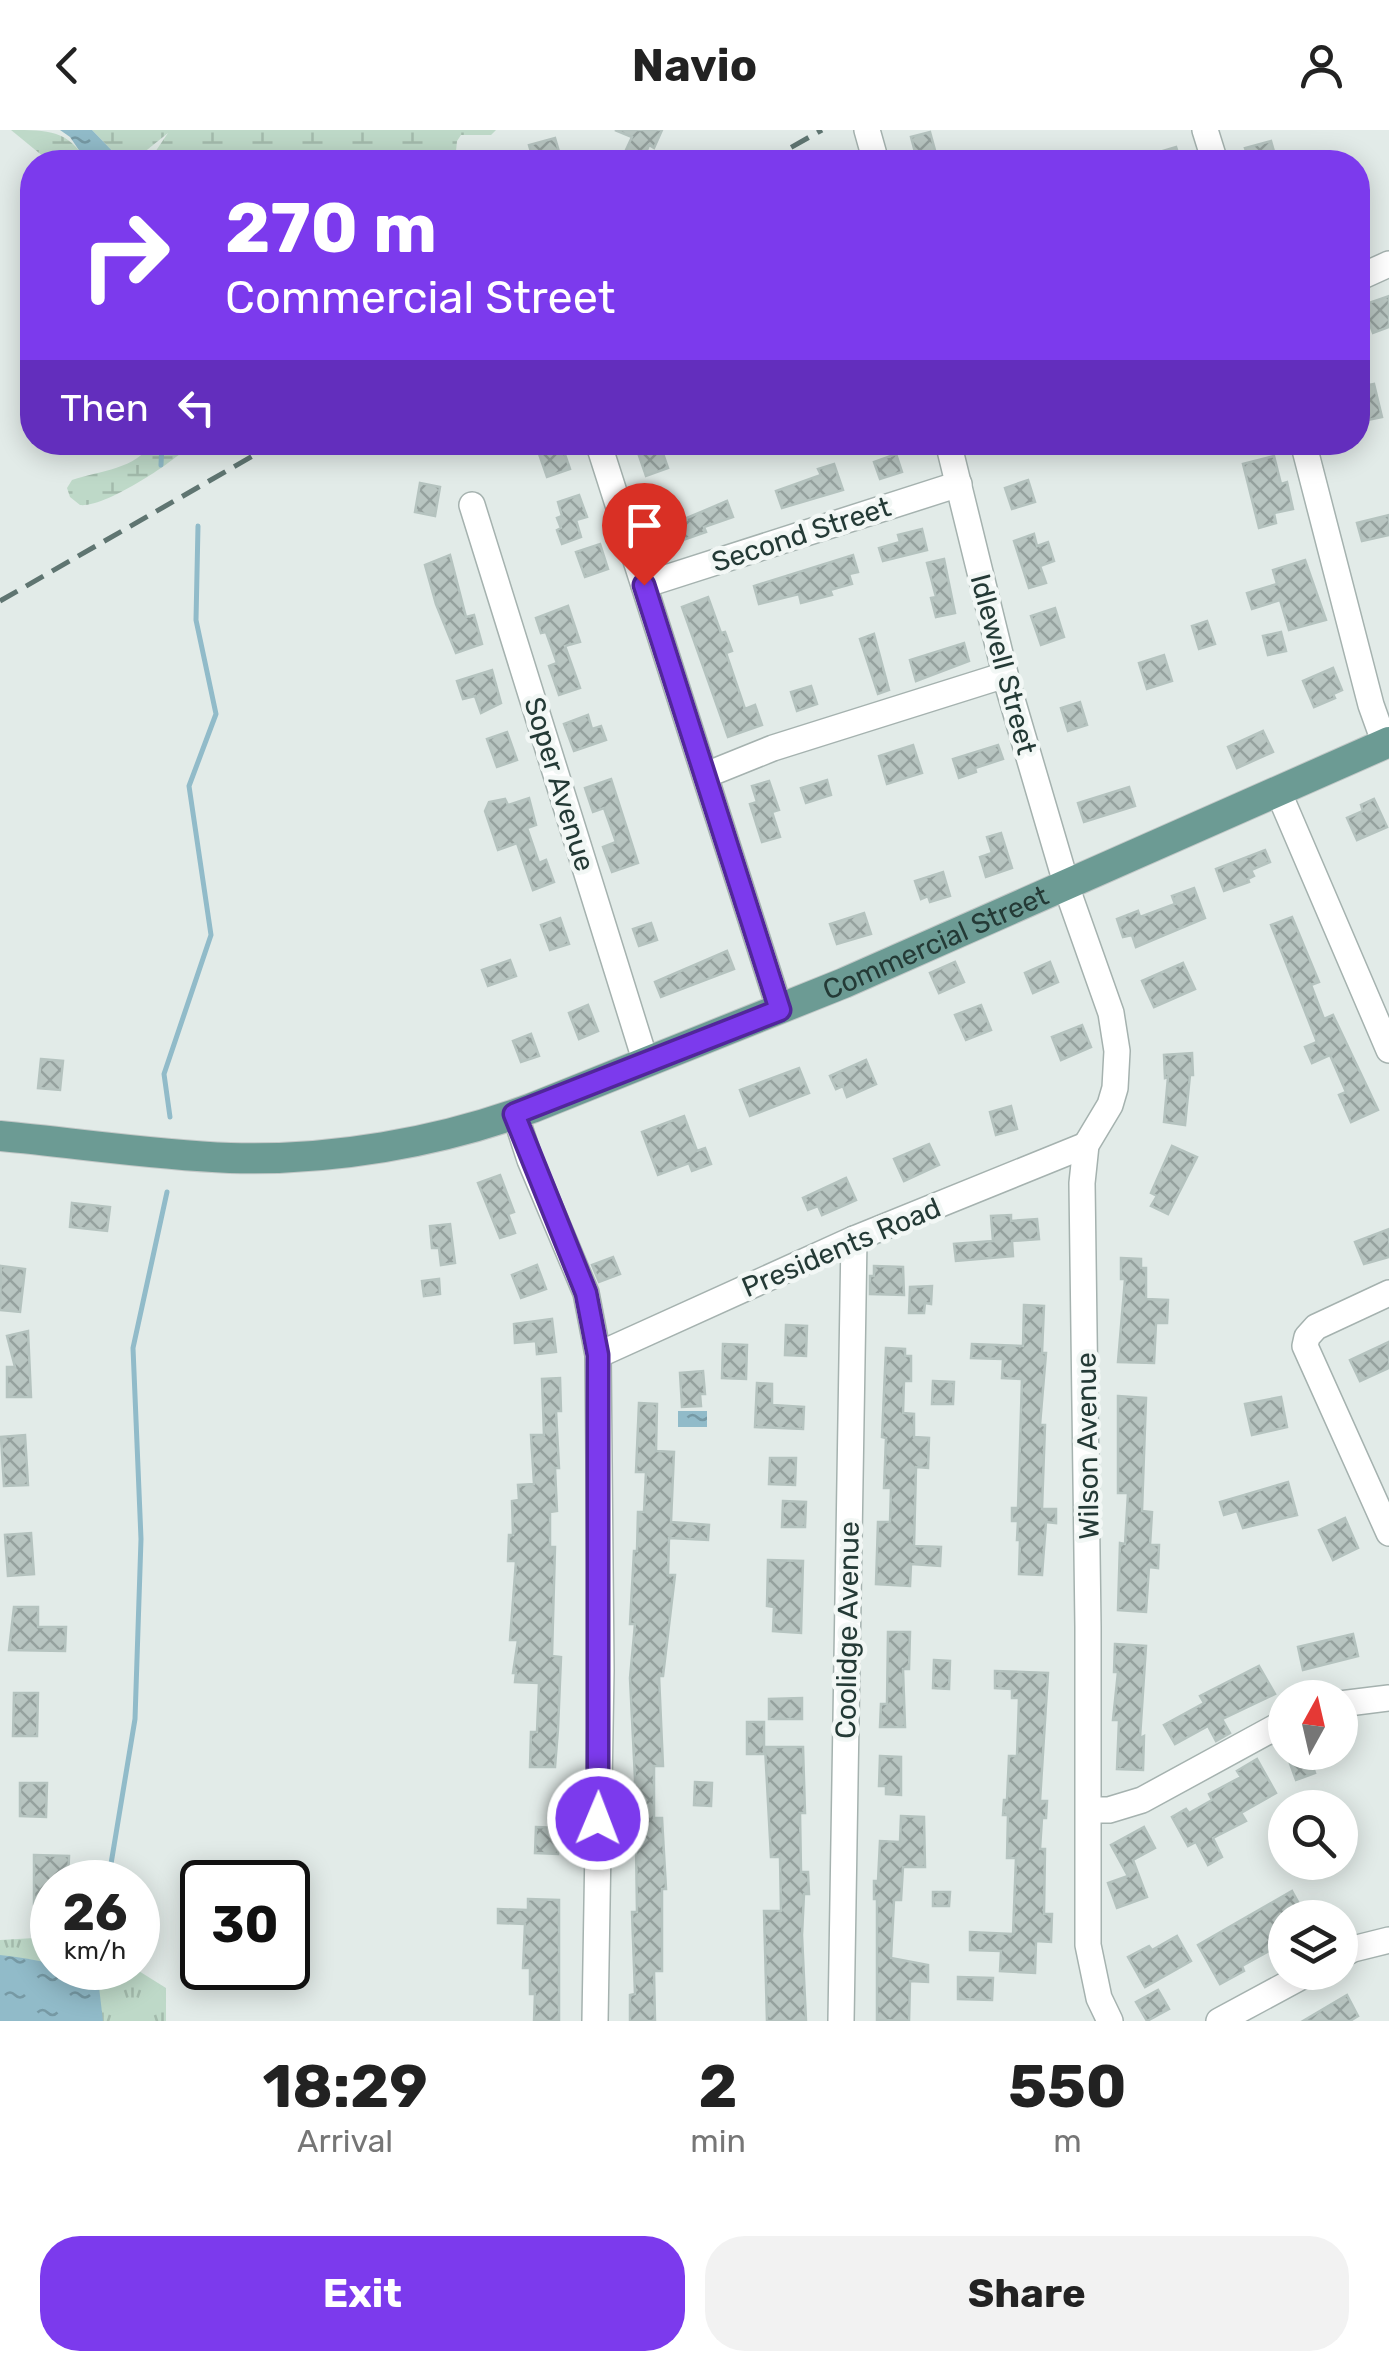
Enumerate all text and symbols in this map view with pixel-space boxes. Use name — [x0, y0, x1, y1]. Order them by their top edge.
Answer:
icon: back — [40, 38, 95, 93]
icon: person — [1294, 38, 1349, 93]
text: Navio — [632, 39, 757, 92]
text: 270 m — [225, 187, 437, 270]
icon: right — [60, 190, 190, 320]
text: Commercial Street — [225, 271, 615, 324]
icon: left — [169, 380, 224, 435]
text: Then — [60, 385, 149, 431]
pin — [602, 483, 687, 586]
street label: Second Street — [708, 490, 895, 579]
icon: arrive — [617, 498, 672, 553]
street label: Idlewell Street — [964, 570, 1043, 758]
street label: Soper Avenue — [517, 693, 602, 875]
street label: Commercial Street — [818, 879, 1053, 1007]
street label: Presidents Road — [737, 1191, 946, 1304]
street label: Wilson Avenue — [1069, 1352, 1106, 1540]
street label: Coolidge Avenue — [829, 1521, 866, 1739]
north arrow — [1268, 1680, 1358, 1770]
map controls — [1268, 1680, 1358, 1990]
position arrow — [546, 1767, 650, 1871]
button: search — [1268, 1790, 1358, 1880]
speed limit sign: 30 — [180, 1860, 310, 1990]
text: 26 — [62, 1883, 128, 1943]
button: layers — [1268, 1900, 1358, 1990]
text: km/h — [64, 1936, 126, 1965]
text: 18:29 — [262, 2051, 428, 2122]
text: 2 — [699, 2051, 738, 2122]
text: 550 — [1008, 2051, 1127, 2122]
text: Arrival — [297, 2122, 393, 2160]
text: min — [690, 2122, 746, 2160]
text: m — [1053, 2122, 1082, 2160]
button: Exit — [40, 2236, 685, 2351]
button: Share — [705, 2236, 1349, 2351]

